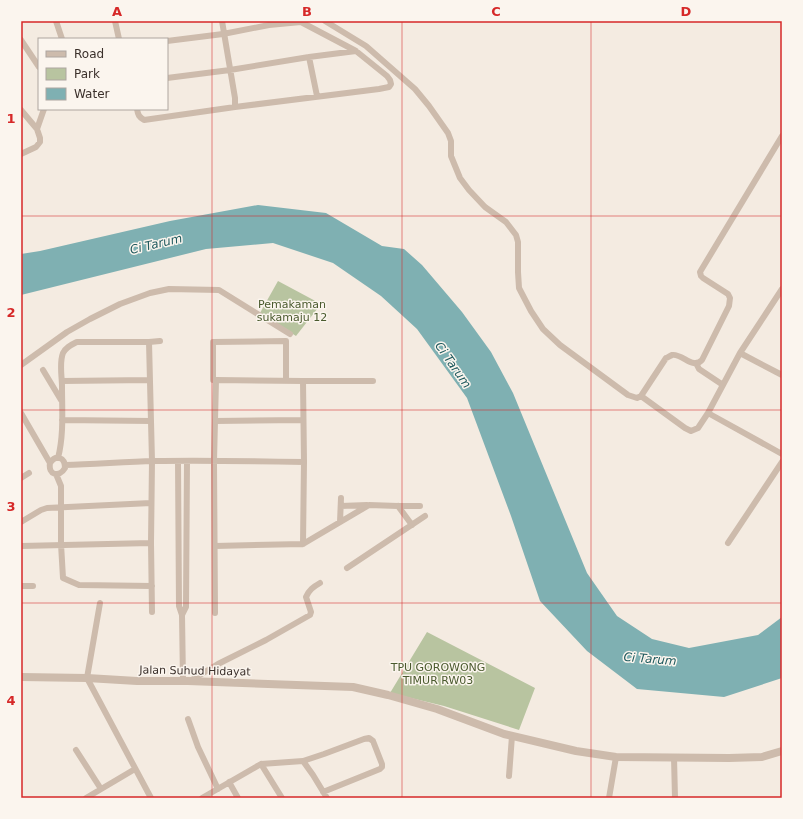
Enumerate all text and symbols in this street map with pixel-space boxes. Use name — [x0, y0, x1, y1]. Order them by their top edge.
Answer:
text: A — [112, 4, 122, 19]
text: B — [302, 4, 312, 19]
text: C — [491, 4, 501, 19]
text: D — [681, 4, 692, 19]
legend — [38, 38, 168, 110]
text: Road — [74, 47, 104, 61]
text: Park — [74, 67, 100, 81]
text: Water — [74, 87, 110, 101]
text: 1 — [6, 111, 16, 126]
water label: Ci Tarum — [129, 231, 183, 257]
park label: Pemakaman sukamaju 12 — [257, 298, 327, 324]
text: 2 — [6, 305, 16, 320]
water label: Ci Tarum — [432, 339, 474, 391]
text: 3 — [6, 499, 16, 514]
water label: Ci Tarum — [623, 650, 677, 668]
park label: TPU GOROWONG TIMUR RW03 — [390, 661, 485, 687]
street label: Jalan Suhud Hidayat — [138, 664, 251, 678]
text: 4 — [6, 693, 16, 708]

